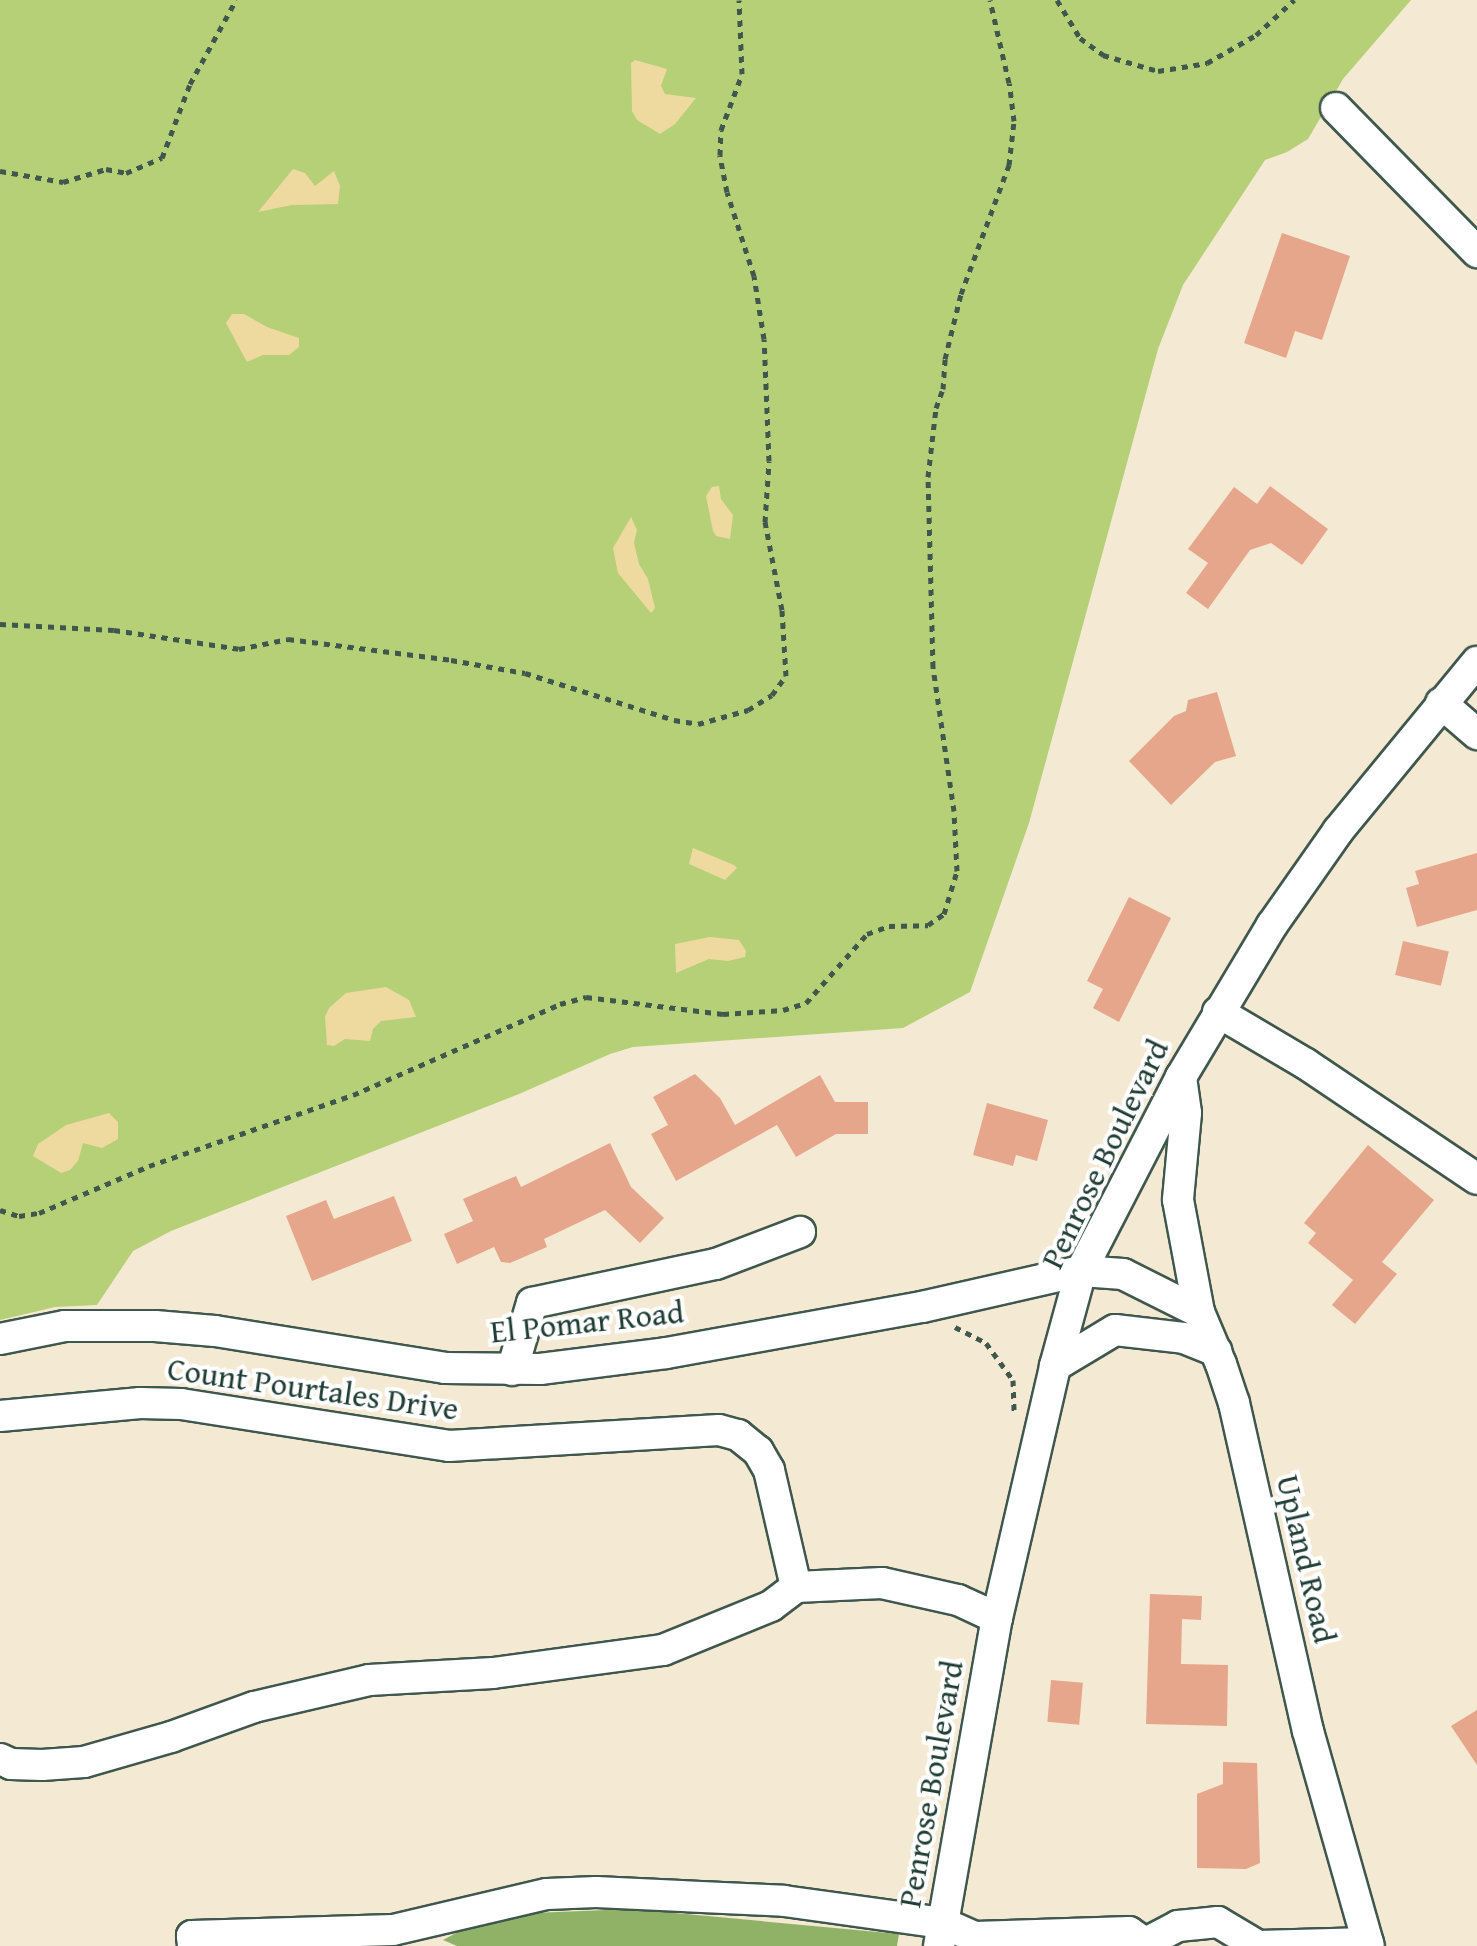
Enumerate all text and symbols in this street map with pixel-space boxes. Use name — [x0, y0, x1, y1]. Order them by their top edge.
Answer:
street label: Penrose Boulevard — [1033, 1033, 1177, 1275]
street label: El Pomar Road — [488, 1293, 686, 1351]
street label: Count Pourtales Drive — [165, 1350, 461, 1428]
street label: Upland Road — [1268, 1471, 1344, 1647]
street label: Penrose Boulevard — [890, 1657, 972, 1911]

